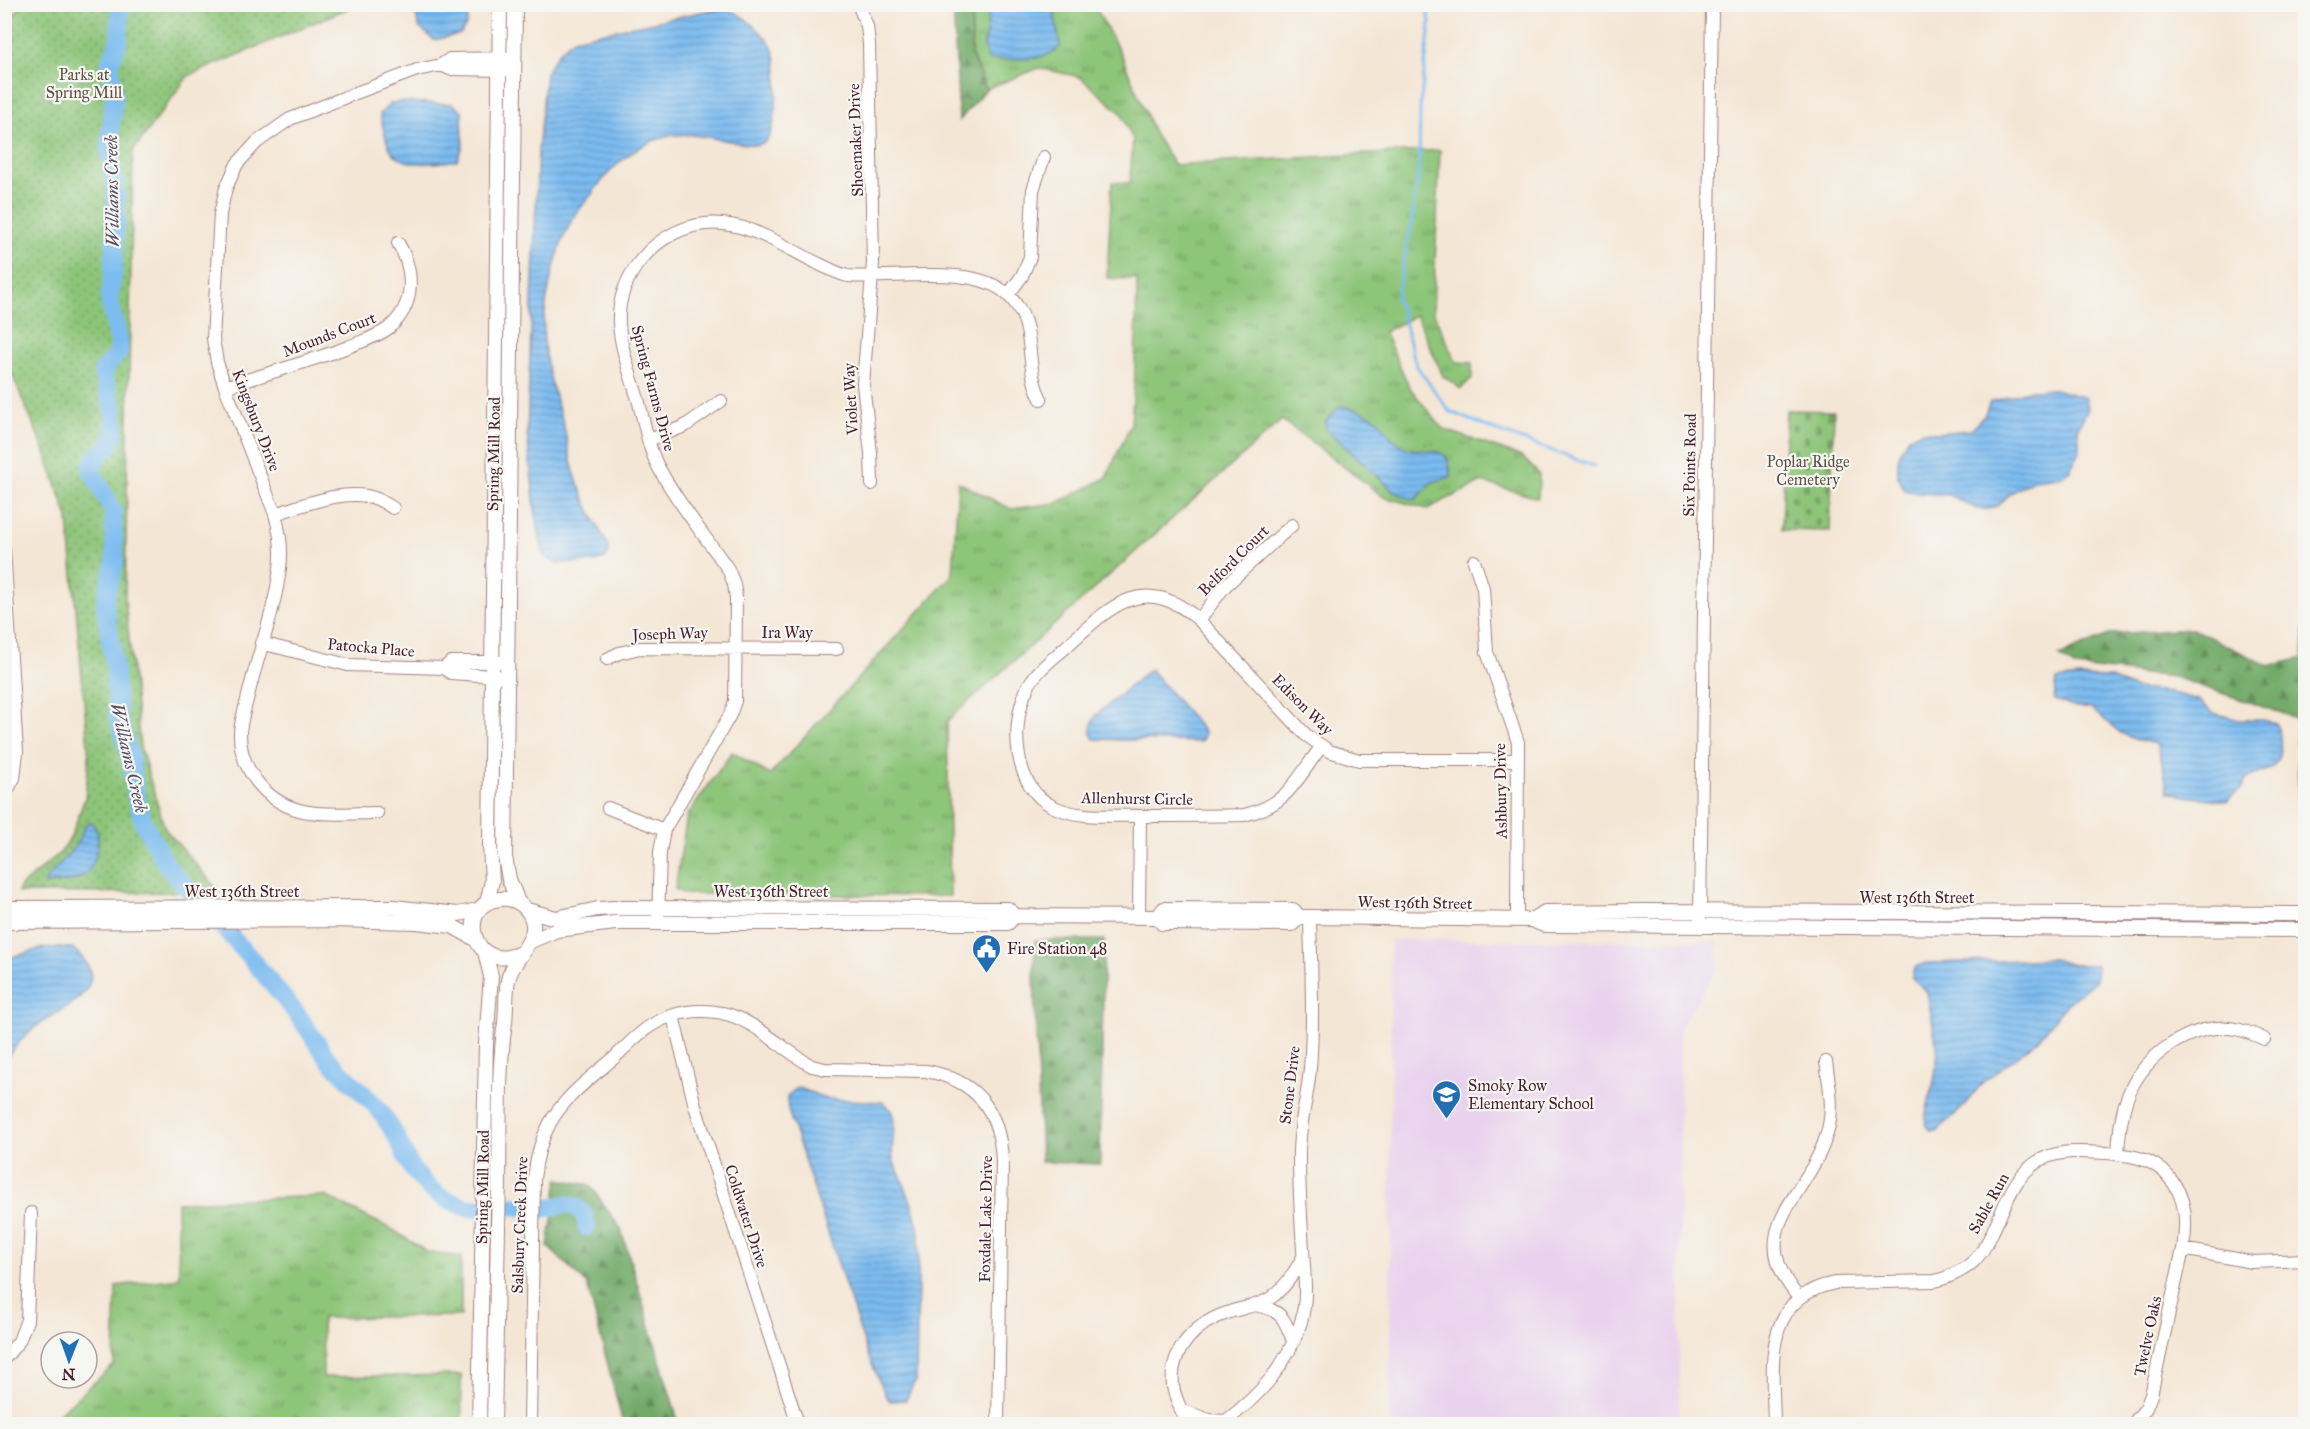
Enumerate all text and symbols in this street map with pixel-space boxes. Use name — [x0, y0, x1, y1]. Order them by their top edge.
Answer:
park label: Parks at Spring Mill — [46, 65, 123, 103]
street label: Shoemaker Drive — [844, 83, 867, 197]
water label: Williams Creek — [100, 135, 124, 247]
street label: Mounds Court — [280, 308, 379, 361]
street label: Spring Farms Drive — [627, 323, 680, 454]
street label: Violet Way — [839, 362, 862, 436]
street label: Kingsbury Drive — [227, 366, 285, 475]
street label: Spring Mill Road — [483, 397, 505, 511]
street label: Six Points Road — [1679, 413, 1700, 517]
park label: Poplar Ridge Cemetery — [1766, 452, 1850, 489]
street label: Belford Court — [1194, 521, 1273, 599]
street label: Joseph Way — [630, 623, 709, 645]
street label: Ira Way — [761, 623, 813, 642]
street label: Patocka Place — [327, 634, 416, 661]
street label: Edison Way — [1268, 670, 1337, 739]
water label: Williams Creek — [106, 701, 152, 815]
street label: Ashbury Drive — [1490, 743, 1511, 840]
street label: Allenhurst Circle — [1080, 788, 1193, 809]
street label: West 136th Street — [185, 882, 300, 901]
street label: West 136th Street — [714, 882, 829, 901]
street label: West 136th Street — [1860, 888, 1975, 907]
street label: West 136th Street — [1357, 892, 1473, 913]
public building icon: Fire Station 48 — [970, 932, 1002, 974]
place label: Fire Station 48 — [1007, 939, 1107, 958]
street label: Stone Drive — [1275, 1044, 1304, 1125]
place label: Smoky Row Elementary School — [1468, 1076, 1594, 1113]
school or university icon: Smoky Row Elementary School — [1431, 1078, 1463, 1120]
street label: Spring Mill Road — [472, 1130, 494, 1244]
street label: Foxdale Lake Drive — [975, 1155, 996, 1283]
street label: Salsbury Creek Drive — [508, 1156, 531, 1294]
street label: Coldwater Drive — [721, 1162, 772, 1270]
street label: Sable Run — [1964, 1169, 2013, 1237]
street label: Twelve Oaks — [2130, 1294, 2165, 1378]
north arrow — [39, 1330, 99, 1390]
text: N — [61, 1365, 76, 1384]

